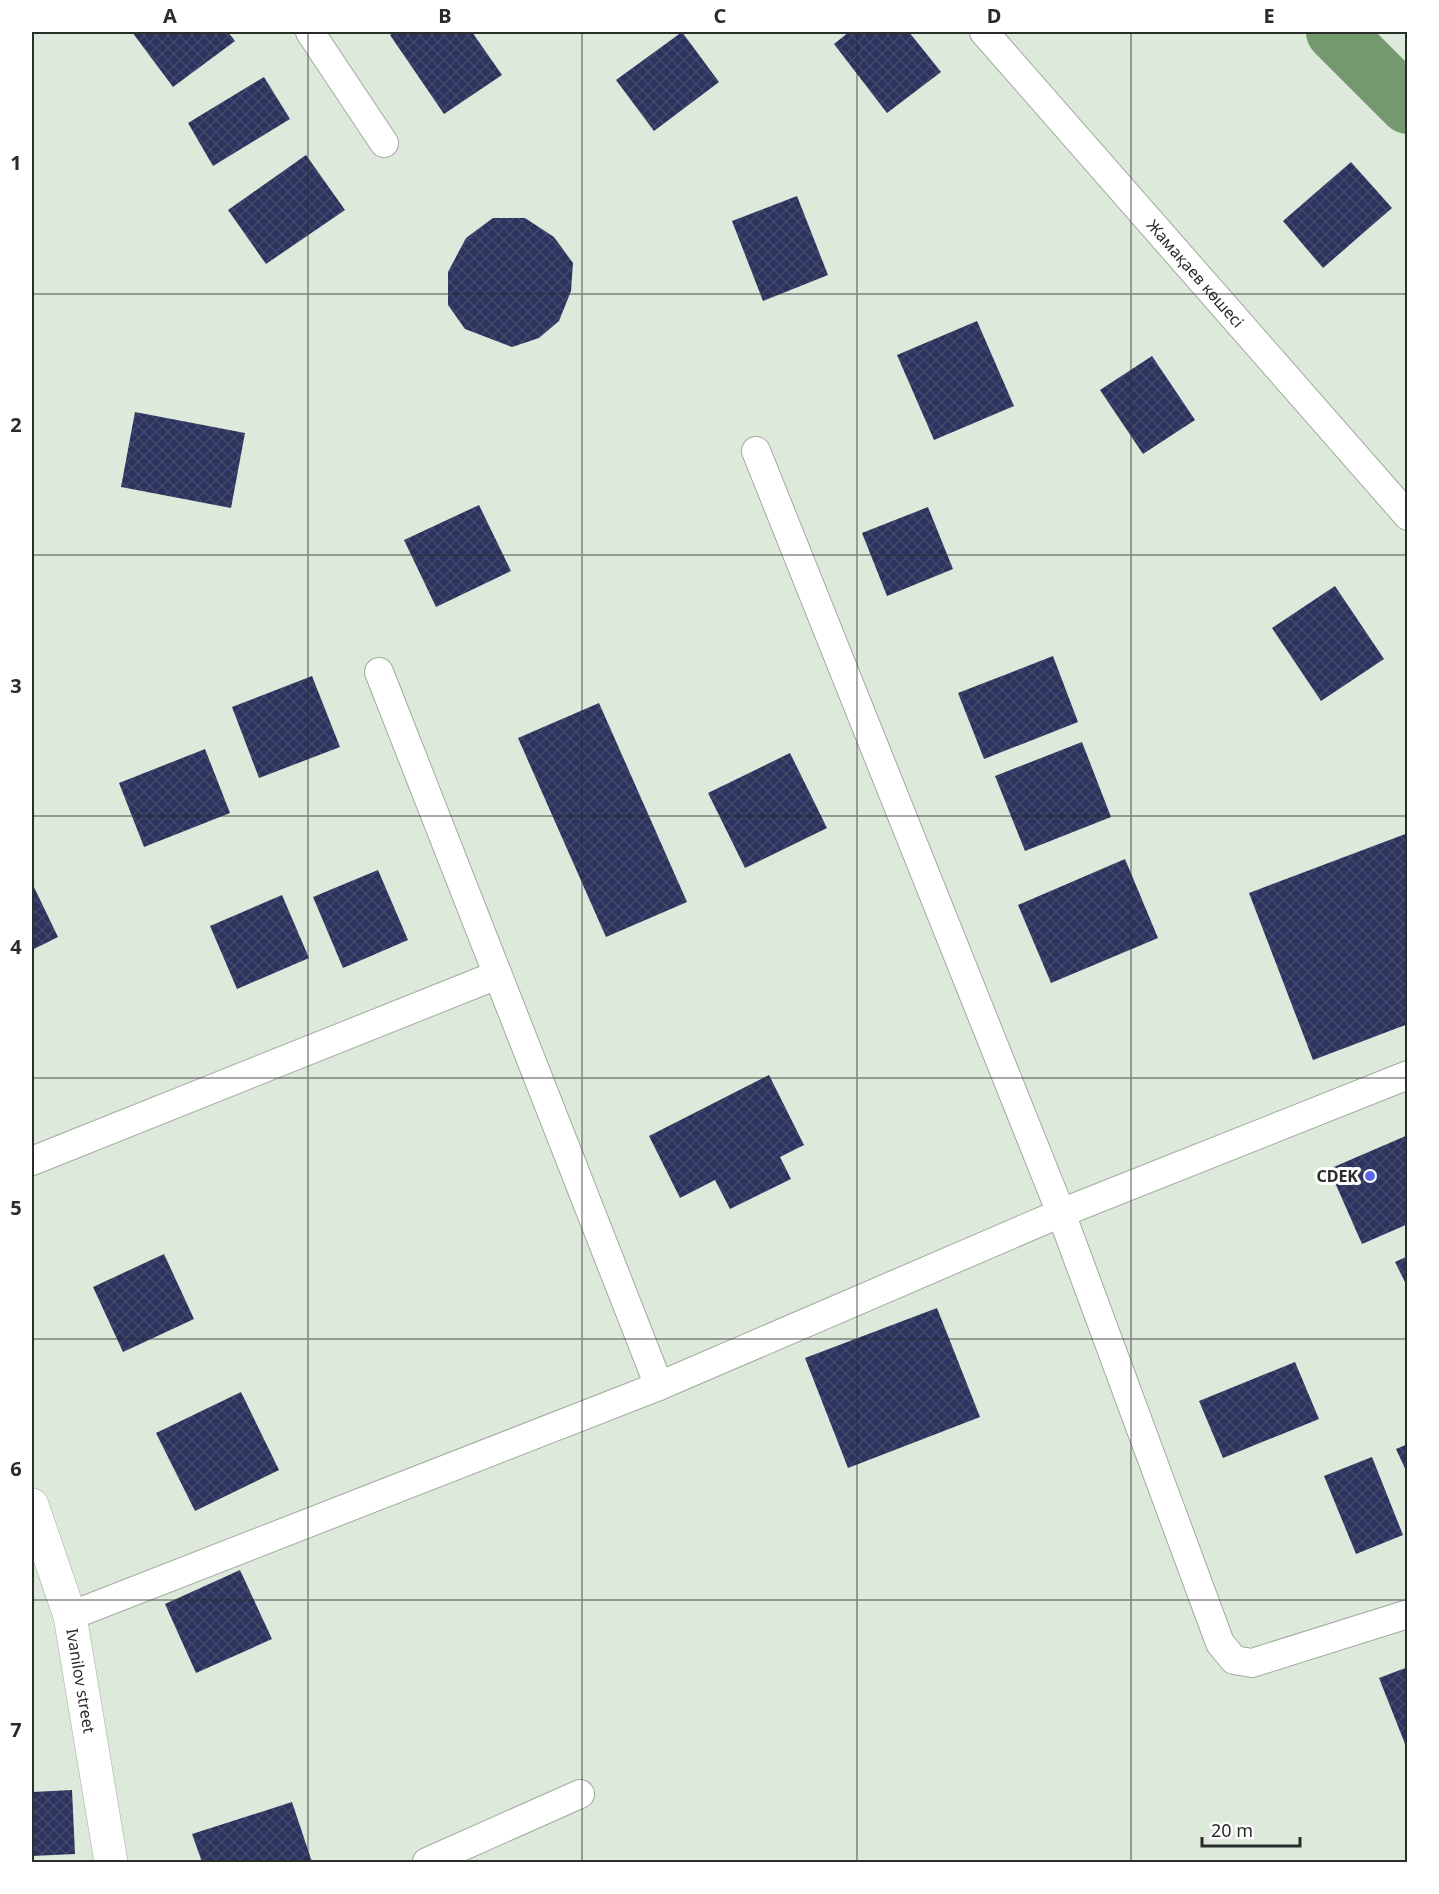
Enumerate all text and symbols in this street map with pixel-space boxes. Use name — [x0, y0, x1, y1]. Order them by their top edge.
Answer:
text: A — [163, 2, 177, 29]
text: B — [438, 2, 452, 29]
text: C — [714, 2, 727, 29]
text: D — [987, 2, 1001, 29]
text: E — [1263, 2, 1275, 29]
text: 1 — [10, 149, 22, 176]
street label: Жамақаев көшесі — [1142, 215, 1249, 332]
text: 2 — [10, 411, 22, 438]
text: 3 — [10, 672, 22, 699]
text: 4 — [10, 933, 22, 960]
place label: CDEK — [1316, 1165, 1358, 1187]
marker: CDEK — [1363, 1169, 1377, 1183]
text: 5 — [10, 1194, 22, 1221]
text: 6 — [10, 1455, 22, 1482]
street label: Ivanilov street — [61, 1627, 100, 1735]
text: 7 — [10, 1716, 22, 1743]
scale bar — [1202, 1810, 1300, 1848]
text: 20 m — [1211, 1818, 1253, 1842]

